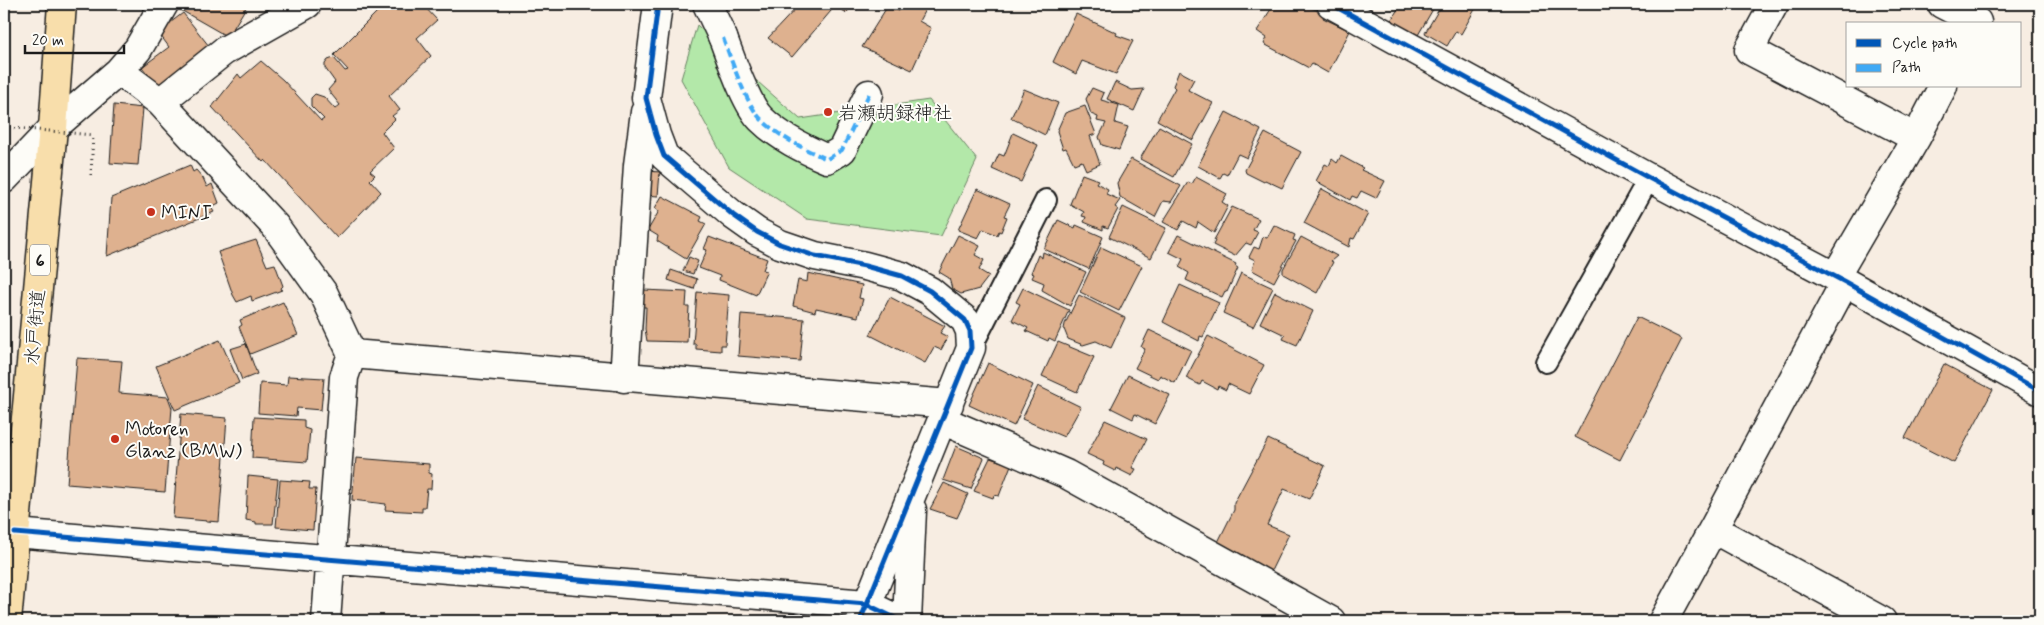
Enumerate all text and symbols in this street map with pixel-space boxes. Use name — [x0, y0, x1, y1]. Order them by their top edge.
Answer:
scale bar — [25, 22, 124, 54]
legend — [1846, 22, 2022, 88]
text: 20 m — [32, 31, 64, 51]
text: Cycle path — [1892, 34, 1957, 54]
text: Path — [1892, 58, 1921, 78]
place label: 岩瀬胡録神社 — [838, 101, 952, 126]
marker: 岩瀬胡録神社 — [822, 106, 834, 118]
place label: MINI — [161, 201, 212, 226]
marker: MINI — [145, 206, 157, 218]
road number: 6 — [30, 244, 50, 276]
street label: 水戸街道 — [20, 288, 51, 366]
place label: Motoren Glanz (BMW) — [125, 417, 242, 464]
marker: Motoren Glanz (BMW) — [109, 433, 121, 445]

